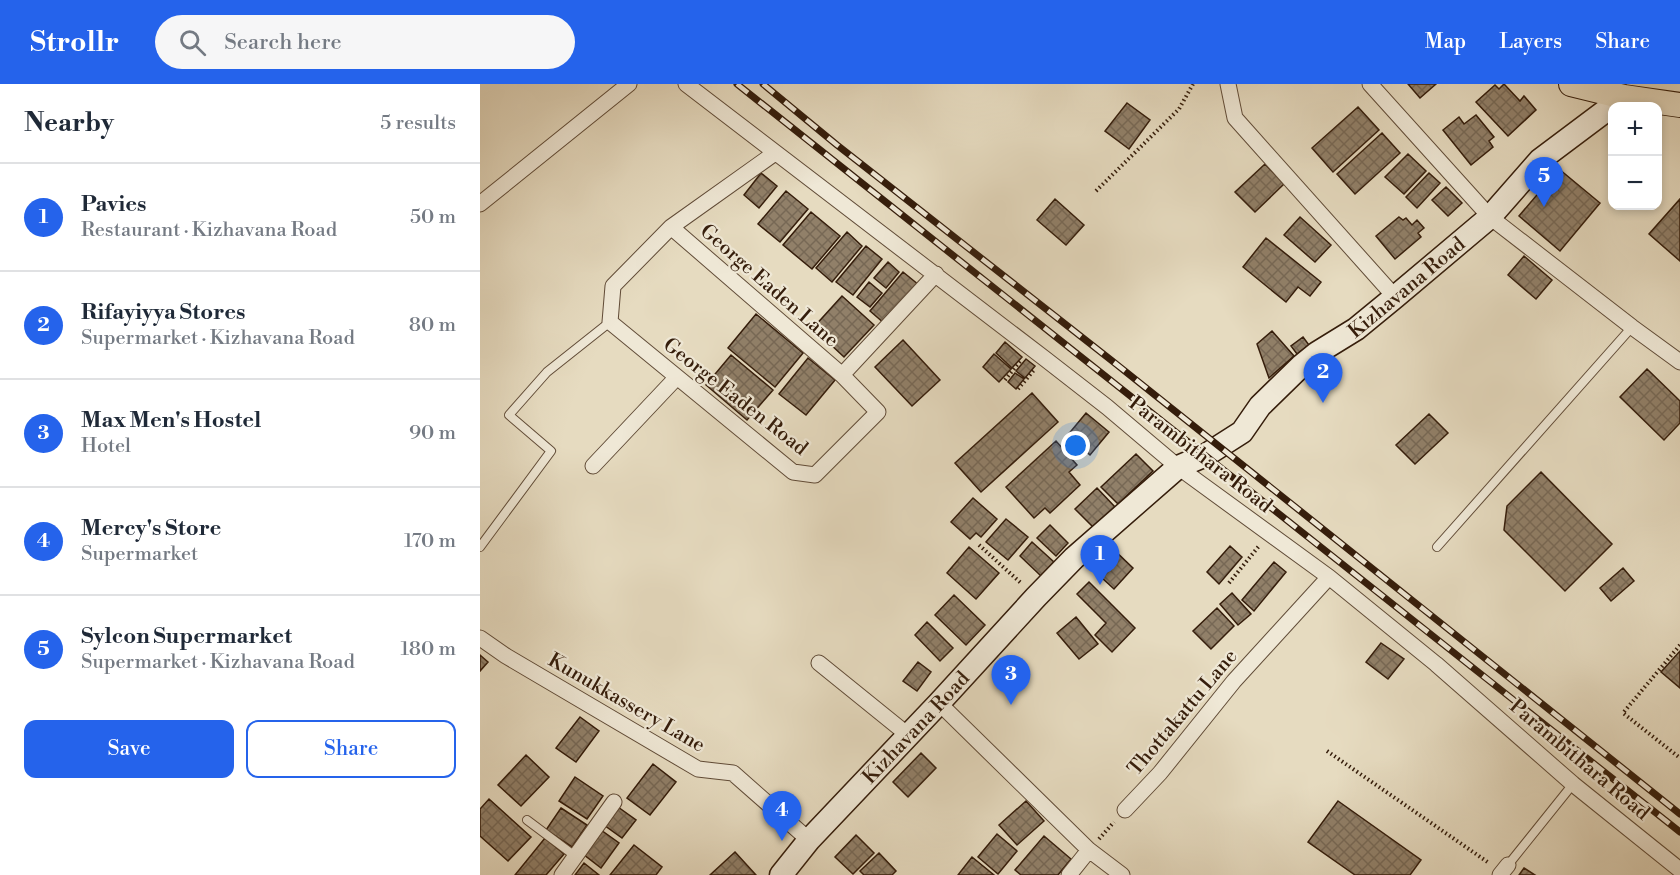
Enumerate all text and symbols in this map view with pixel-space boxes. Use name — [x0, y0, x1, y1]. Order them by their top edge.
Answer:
search box — [155, 15, 575, 69]
text: Strollr — [30, 25, 119, 60]
icon: search — [176, 26, 209, 59]
text: Search here — [224, 29, 342, 56]
text: Map — [1425, 29, 1466, 55]
text: Layers — [1499, 29, 1562, 55]
text: Share — [1595, 29, 1650, 55]
map controls — [1608, 102, 1662, 210]
button: + — [1608, 102, 1662, 156]
text: Nearby — [24, 107, 114, 139]
text: 5 results — [380, 111, 456, 136]
button: − — [1608, 156, 1662, 210]
pin: 5 — [1524, 158, 1564, 207]
text: Pavies — [81, 191, 146, 218]
text: 1 — [39, 205, 48, 230]
text: 50 m — [410, 205, 456, 230]
text: Restaurant · Kizhavana Road — [81, 218, 337, 243]
street label: George Eaden Lane — [695, 219, 844, 353]
street label: Kizhavana Road — [1343, 232, 1472, 344]
text: Rifayiyya Stores — [81, 299, 245, 326]
text: 2 — [37, 313, 50, 338]
text: 80 m — [409, 313, 456, 338]
text: Supermarket · Kizhavana Road — [81, 326, 355, 351]
street label: George Eaden Road — [658, 333, 813, 462]
pin: 2 — [1304, 354, 1342, 403]
street label: Parambithara Road — [1123, 391, 1277, 519]
text: Max Men's Hostel — [81, 407, 261, 434]
text: 3 — [37, 421, 50, 446]
text: 90 m — [409, 421, 456, 446]
your location — [1061, 431, 1090, 460]
text: Hotel — [81, 434, 131, 459]
text: Mercy's Store — [81, 515, 221, 542]
text: 4 — [37, 529, 50, 554]
text: 170 m — [404, 529, 456, 554]
pin: 1 — [1080, 536, 1120, 585]
text: Supermarket — [81, 542, 198, 567]
text: Sylcon Supermarket — [81, 623, 292, 650]
text: 5 — [37, 637, 50, 662]
text: 180 m — [401, 637, 456, 662]
street label: Thottakattu Lane — [1123, 645, 1243, 781]
street label: Kunukkassery Lane — [543, 648, 709, 758]
text: Supermarket · Kizhavana Road — [81, 650, 355, 675]
pin: 3 — [992, 656, 1030, 705]
street label: Kizhavana Road — [858, 666, 976, 790]
street label: Parambithara Road — [1504, 694, 1655, 826]
button: Save — [24, 720, 234, 778]
button: Share — [246, 720, 456, 778]
pin: 4 — [762, 792, 802, 841]

